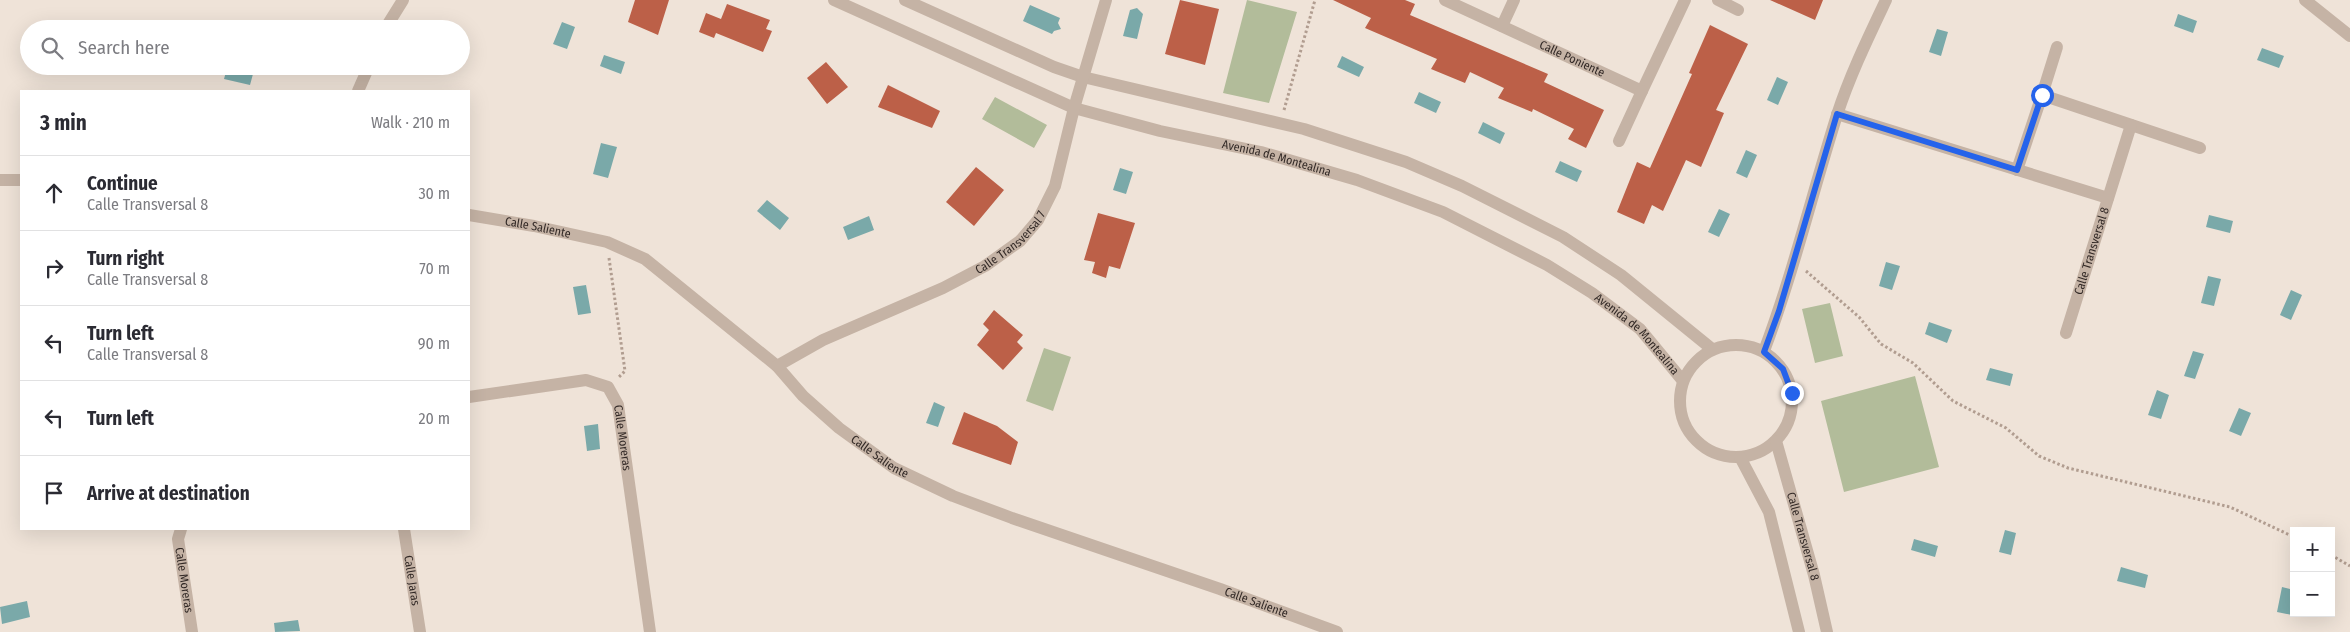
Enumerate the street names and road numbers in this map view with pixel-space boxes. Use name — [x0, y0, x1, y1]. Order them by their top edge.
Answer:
street label: Calle Poniente — [1537, 38, 1607, 80]
street label: Avenida de Montealina — [1221, 137, 1333, 179]
street label: Calle Transversal 8 — [2071, 205, 2112, 296]
street label: Calle Transversal 7 — [973, 208, 1048, 277]
street label: Calle Saliente — [504, 214, 572, 241]
street label: Avenida de Montealina — [1592, 290, 1682, 378]
street label: Calle Moreras — [611, 404, 634, 472]
street label: Calle Saliente — [848, 432, 911, 481]
street label: Calle Transversal 8 — [1784, 491, 1822, 582]
street label: Calle Moreras — [172, 546, 196, 614]
street label: Calle Jaras — [401, 554, 423, 607]
street label: Calle Saliente — [1223, 584, 1290, 620]

